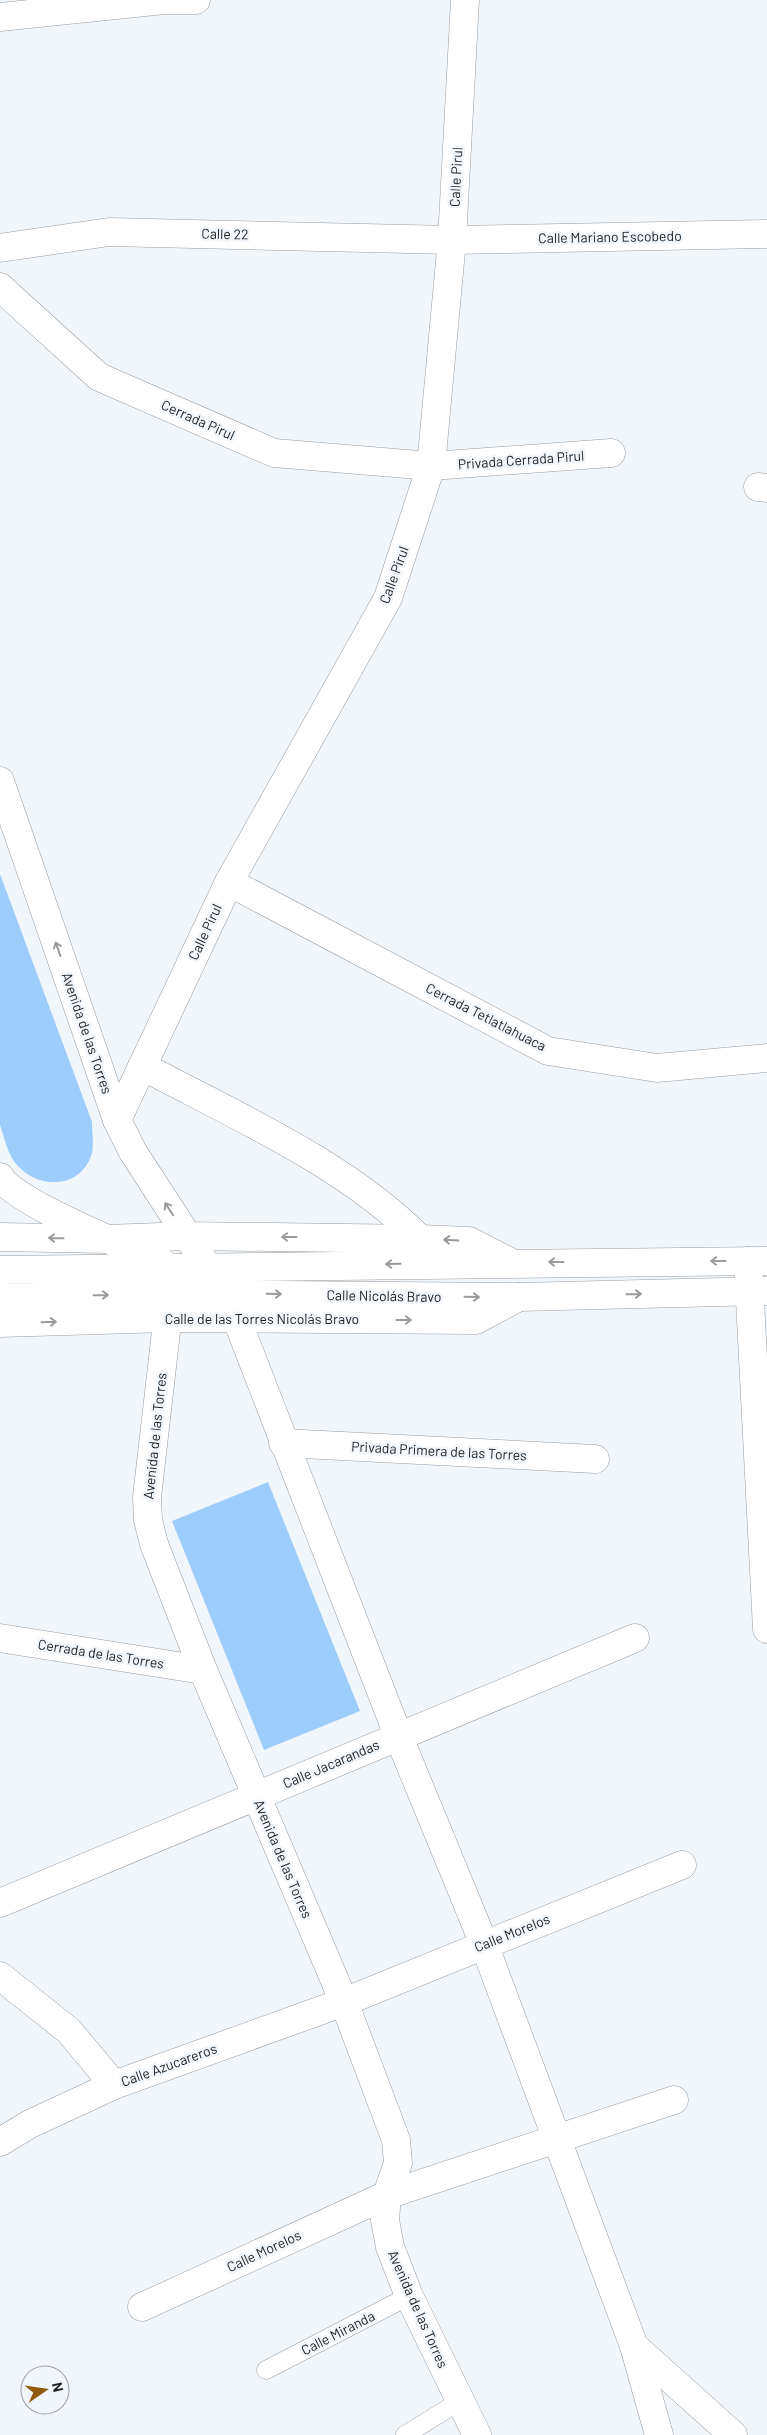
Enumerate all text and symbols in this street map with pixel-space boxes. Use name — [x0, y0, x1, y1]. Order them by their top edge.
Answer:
street label: Calle Pirul — [445, 147, 466, 207]
street label: Calle 22 — [201, 225, 249, 242]
street label: Calle Mariano Escobedo — [538, 227, 682, 246]
street label: Cerrada Pirul — [159, 396, 238, 443]
street label: Privada Cerrada Pirul — [457, 447, 585, 472]
street label: Calle Pirul — [375, 544, 412, 606]
street label: Calle Pirul — [184, 901, 225, 963]
one-way arrow — [53, 941, 62, 957]
street label: Avenida de las Torres — [59, 970, 116, 1096]
street label: Cerrada Tetlatlahuaca — [423, 979, 549, 1054]
one-way arrow — [164, 1203, 174, 1217]
one-way arrow — [281, 1232, 297, 1242]
one-way arrow — [49, 1233, 65, 1243]
one-way arrow — [443, 1236, 459, 1245]
one-way arrow — [711, 1256, 727, 1266]
one-way arrow — [548, 1258, 564, 1267]
one-way arrow — [386, 1259, 402, 1269]
street label: Calle Nicolás Bravo — [326, 1286, 442, 1305]
one-way arrow — [266, 1289, 282, 1299]
one-way arrow — [626, 1289, 642, 1299]
one-way arrow — [93, 1291, 109, 1300]
one-way arrow — [463, 1292, 479, 1301]
street label: Calle de las Torres Nicolás Bravo — [165, 1310, 359, 1327]
one-way arrow — [395, 1315, 411, 1325]
one-way arrow — [40, 1317, 56, 1327]
street label: Avenida de las Torres — [139, 1371, 170, 1500]
street label: Privada Primera de las Torres — [351, 1437, 527, 1464]
street label: Cerrada de las Torres — [37, 1635, 166, 1672]
street label: Calle Jacarandas — [280, 1735, 382, 1792]
street label: Avenida de las Torres — [251, 1797, 316, 1921]
street label: Calle Morelos — [472, 1910, 552, 1955]
street label: Calle Azucareros — [119, 2039, 219, 2090]
street label: Calle Morelos — [224, 2226, 304, 2275]
street label: Avenida de las Torres — [385, 2247, 452, 2371]
street label: Calle Miranda — [298, 2307, 377, 2358]
north arrow — [20, 2365, 70, 2415]
text: N — [49, 2381, 67, 2393]

